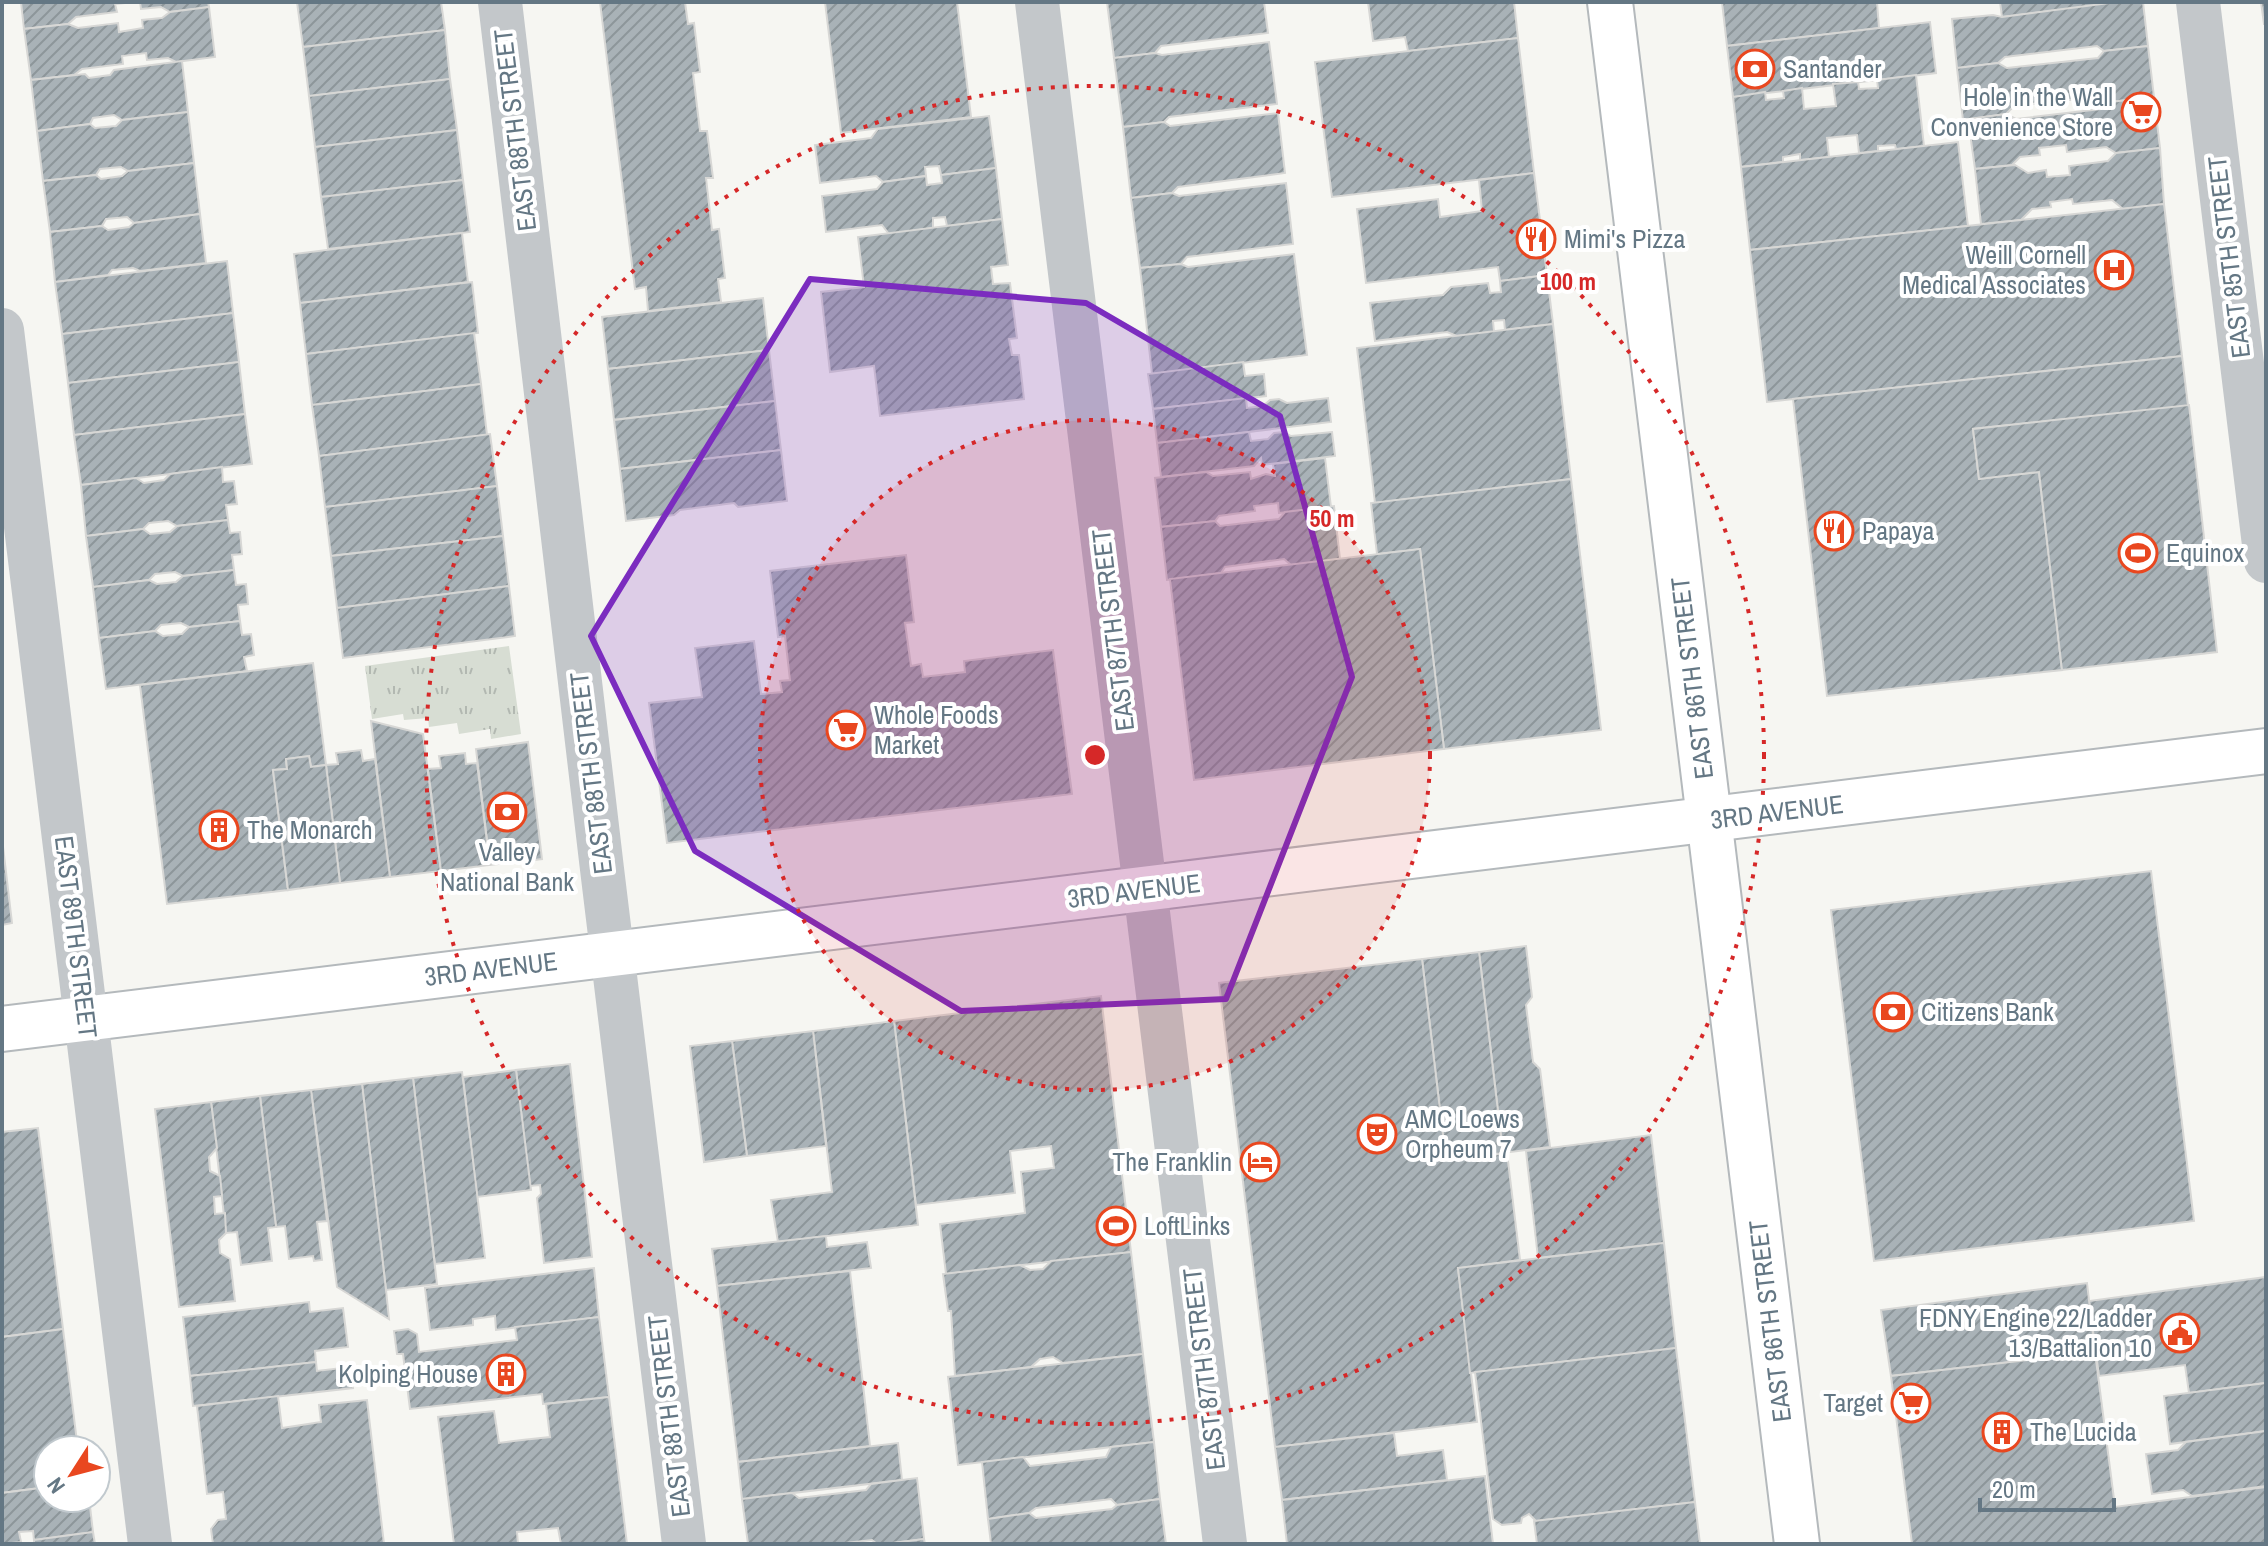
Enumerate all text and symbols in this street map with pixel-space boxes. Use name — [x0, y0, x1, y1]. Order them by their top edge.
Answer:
street label: EAST 88TH STREET — [485, 27, 544, 233]
bank icon: Santander — [1734, 48, 1776, 90]
place label: Santander — [1783, 51, 1881, 86]
place label: Hole in the Wall Convenience Store — [1930, 79, 2113, 144]
supermarket icon: Hole in the Wall Convenience Store — [2120, 91, 2162, 133]
street label: EAST 85TH STREET — [2199, 154, 2258, 360]
restaurant icon: Mimi's Pizza — [1515, 218, 1557, 260]
place label: Mimi's Pizza — [1564, 221, 1686, 256]
place label: Weill Cornell Medical Associates — [1902, 237, 2086, 302]
hospital icon: Weill Cornell Medical Associates — [2093, 249, 2135, 291]
text: 100 m — [1540, 265, 1596, 297]
text: 50 m — [1310, 502, 1354, 534]
restaurant icon: Papaya — [1813, 510, 1855, 552]
place label: Papaya — [1862, 513, 1934, 548]
street label: EAST 87TH STREET — [1083, 527, 1142, 733]
sports icon: Equinox — [2117, 532, 2159, 574]
place label: Equinox — [2166, 535, 2245, 570]
street label: EAST 86TH STREET — [1662, 575, 1721, 781]
street label: EAST 88TH STREET — [561, 670, 620, 876]
place label: Whole Foods Market — [874, 697, 999, 762]
supermarket icon: Whole Foods Market — [825, 709, 867, 751]
centre of rings — [1081, 741, 1109, 769]
street label: 3RD AVENUE — [1709, 786, 1845, 837]
bank icon: Valley National Bank — [486, 791, 528, 833]
building icon: The Monarch — [198, 809, 240, 851]
place label: The Monarch — [247, 812, 373, 847]
street label: EAST 89TH STREET — [47, 834, 106, 1040]
place label: Valley National Bank — [440, 834, 574, 899]
street label: 3RD AVENUE — [1066, 865, 1202, 916]
street label: 3RD AVENUE — [423, 943, 559, 994]
bank icon: Citizens Bank — [1872, 991, 1914, 1033]
place label: Citizens Bank — [1921, 994, 2054, 1029]
place label: AMC Loews Orpheum 7 — [1404, 1101, 1520, 1166]
theatre icon: AMC Loews Orpheum 7 — [1356, 1113, 1398, 1155]
hotel icon: The Franklin — [1239, 1141, 1281, 1183]
place label: The Franklin — [1112, 1144, 1232, 1179]
sports icon: LoftLinks — [1095, 1205, 1137, 1247]
place label: LoftLinks — [1144, 1208, 1231, 1243]
street label: EAST 86TH STREET — [1740, 1218, 1799, 1424]
street label: EAST 87TH STREET — [1174, 1266, 1233, 1472]
place label: FDNY Engine 22/Ladder 13/Battalion 10 — [1919, 1300, 2152, 1365]
public building icon: FDNY Engine 22/Ladder 13/Battalion 10 — [2159, 1312, 2201, 1354]
street label: EAST 88TH STREET — [639, 1313, 698, 1519]
building icon: Kolping House — [485, 1353, 527, 1395]
place label: Kolping House — [338, 1356, 478, 1391]
supermarket icon: Target — [1890, 1382, 1932, 1424]
place label: Target — [1823, 1385, 1883, 1420]
building icon: The Lucida — [1981, 1411, 2023, 1453]
place label: The Lucida — [2030, 1414, 2137, 1449]
north arrow — [32, 1434, 112, 1514]
scale bar — [1980, 1462, 2114, 1512]
text: N — [40, 1472, 72, 1500]
text: 20 m — [1992, 1473, 2036, 1505]

